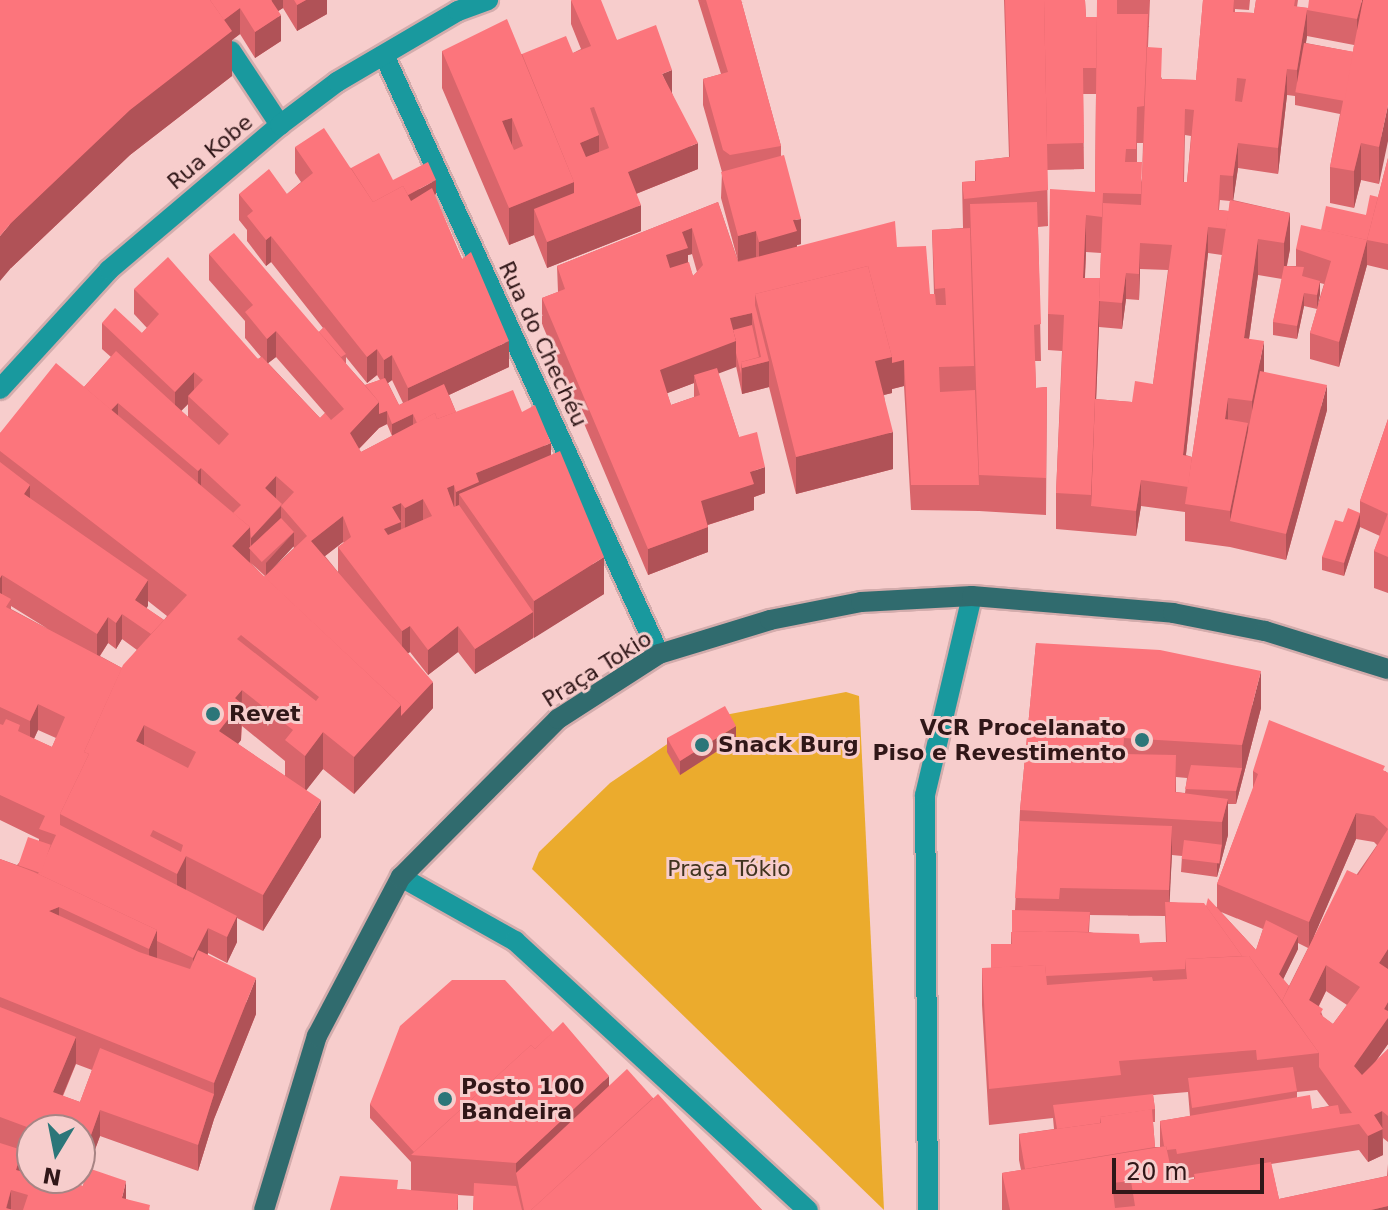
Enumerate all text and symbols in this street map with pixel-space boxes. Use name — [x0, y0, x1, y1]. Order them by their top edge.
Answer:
street label: Rua Kobe — [162, 109, 258, 195]
street label: Rua do Chechéu — [493, 257, 593, 431]
street label: Praça Tokio — [538, 625, 656, 713]
place label: Revet — [229, 701, 301, 727]
marker: Revet — [204, 705, 222, 723]
place label: VCR Procelanato Piso e Revestimento — [872, 714, 1126, 766]
marker: VCR Procelanato Piso e Revestimento — [1133, 731, 1151, 749]
place label: Snack Burg — [718, 732, 859, 758]
marker: Snack Burg — [693, 736, 711, 754]
park label: Praça Tókio — [667, 856, 791, 882]
place label: Posto 100 Bandeira — [461, 1073, 585, 1124]
marker: Posto 100 Bandeira — [436, 1090, 454, 1108]
north arrow — [16, 1114, 96, 1194]
scale bar — [1116, 1142, 1268, 1192]
text: 20 m — [1126, 1158, 1188, 1186]
text: N — [41, 1162, 63, 1190]

